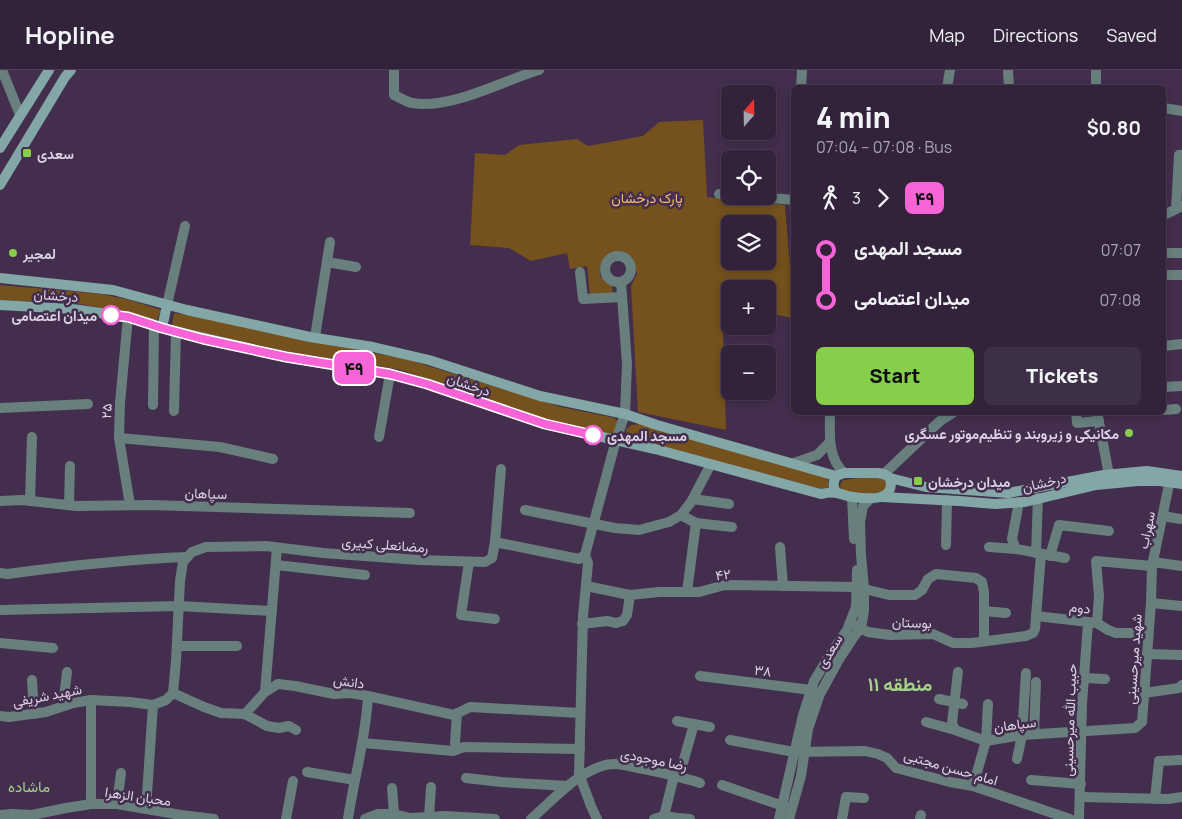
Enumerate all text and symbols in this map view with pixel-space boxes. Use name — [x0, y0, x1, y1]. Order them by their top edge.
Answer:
text: Hopline — [25, 18, 115, 51]
text: Map — [929, 23, 965, 47]
text: Directions — [993, 23, 1078, 47]
text: Saved — [1106, 23, 1157, 47]
north arrow — [721, 85, 776, 140]
map controls — [721, 85, 776, 400]
text: 4 min — [816, 98, 891, 136]
text: $0.80 — [1087, 115, 1141, 141]
text: 07:04 – 07:08 · Bus — [816, 136, 952, 158]
place label: سعدی — [37, 144, 74, 163]
marker: سعدی — [21, 147, 33, 159]
button: locate — [721, 150, 776, 205]
icon: walk — [816, 184, 844, 212]
icon: forward — [869, 184, 897, 212]
text: ۴۹ — [915, 186, 934, 210]
text: 3 — [852, 187, 861, 209]
park label: پارک درخشان — [611, 188, 683, 208]
button: layers — [721, 215, 776, 270]
text: مسجد المهدی — [854, 235, 962, 261]
text: 07:07 — [1101, 239, 1141, 261]
place label: لمجیر — [22, 244, 56, 263]
marker: لمجیر — [7, 247, 19, 259]
button: + — [721, 280, 776, 335]
street label: درخشان — [33, 284, 79, 306]
text: میدان اعتصامی — [854, 285, 970, 311]
text: 07:08 — [1099, 289, 1141, 311]
marker: میدان اعتصامی — [101, 305, 121, 325]
place label: میدان اعتصامی — [11, 306, 97, 325]
button: − — [721, 345, 776, 400]
button: Start — [816, 347, 974, 405]
button: Tickets — [984, 347, 1141, 405]
line badge: ۴۹ — [332, 352, 376, 384]
text: ۴۹ — [344, 356, 364, 380]
street label: درخشان — [445, 368, 494, 400]
street label: ۲۵ — [96, 403, 116, 419]
place label: مکانیکی و زیروبند و تنظیم‌موتور عسگری — [905, 424, 1119, 443]
marker: مسجد المهدی — [583, 425, 603, 445]
place label: مسجد المهدی — [607, 426, 687, 445]
marker: مکانیکی و زیروبند و تنظیم‌موتور عسگری — [1123, 427, 1135, 439]
street label: درخشان — [1020, 468, 1068, 496]
place label: میدان درخشان — [928, 472, 1011, 491]
marker: میدان درخشان — [912, 475, 924, 487]
street label: سپاهان — [184, 483, 228, 504]
street label: سهراب — [1133, 509, 1159, 551]
street label: رمضانعلی کبیری — [341, 531, 429, 557]
street label: ۴۲ — [714, 564, 732, 584]
street label: دوم — [1068, 596, 1092, 618]
street label: بوستان — [892, 612, 932, 632]
street label: شهید میرحسینی — [1120, 613, 1146, 705]
street label: سعدی — [811, 631, 847, 671]
street label: ۳۸ — [753, 660, 773, 680]
street label: حبیب الله میرحسینی — [1058, 663, 1080, 777]
street label: دانش — [332, 669, 366, 693]
district label: منطقه ۱۱ — [868, 671, 932, 697]
street label: شهید شریفی — [11, 679, 83, 711]
street label: سپاهان — [993, 712, 1037, 737]
street label: رضا موجودی — [619, 743, 689, 775]
street label: امام حسن مجتبی — [902, 745, 1000, 789]
district label: ماشاده — [8, 776, 50, 797]
street label: محبان الزهرا — [104, 782, 172, 810]

